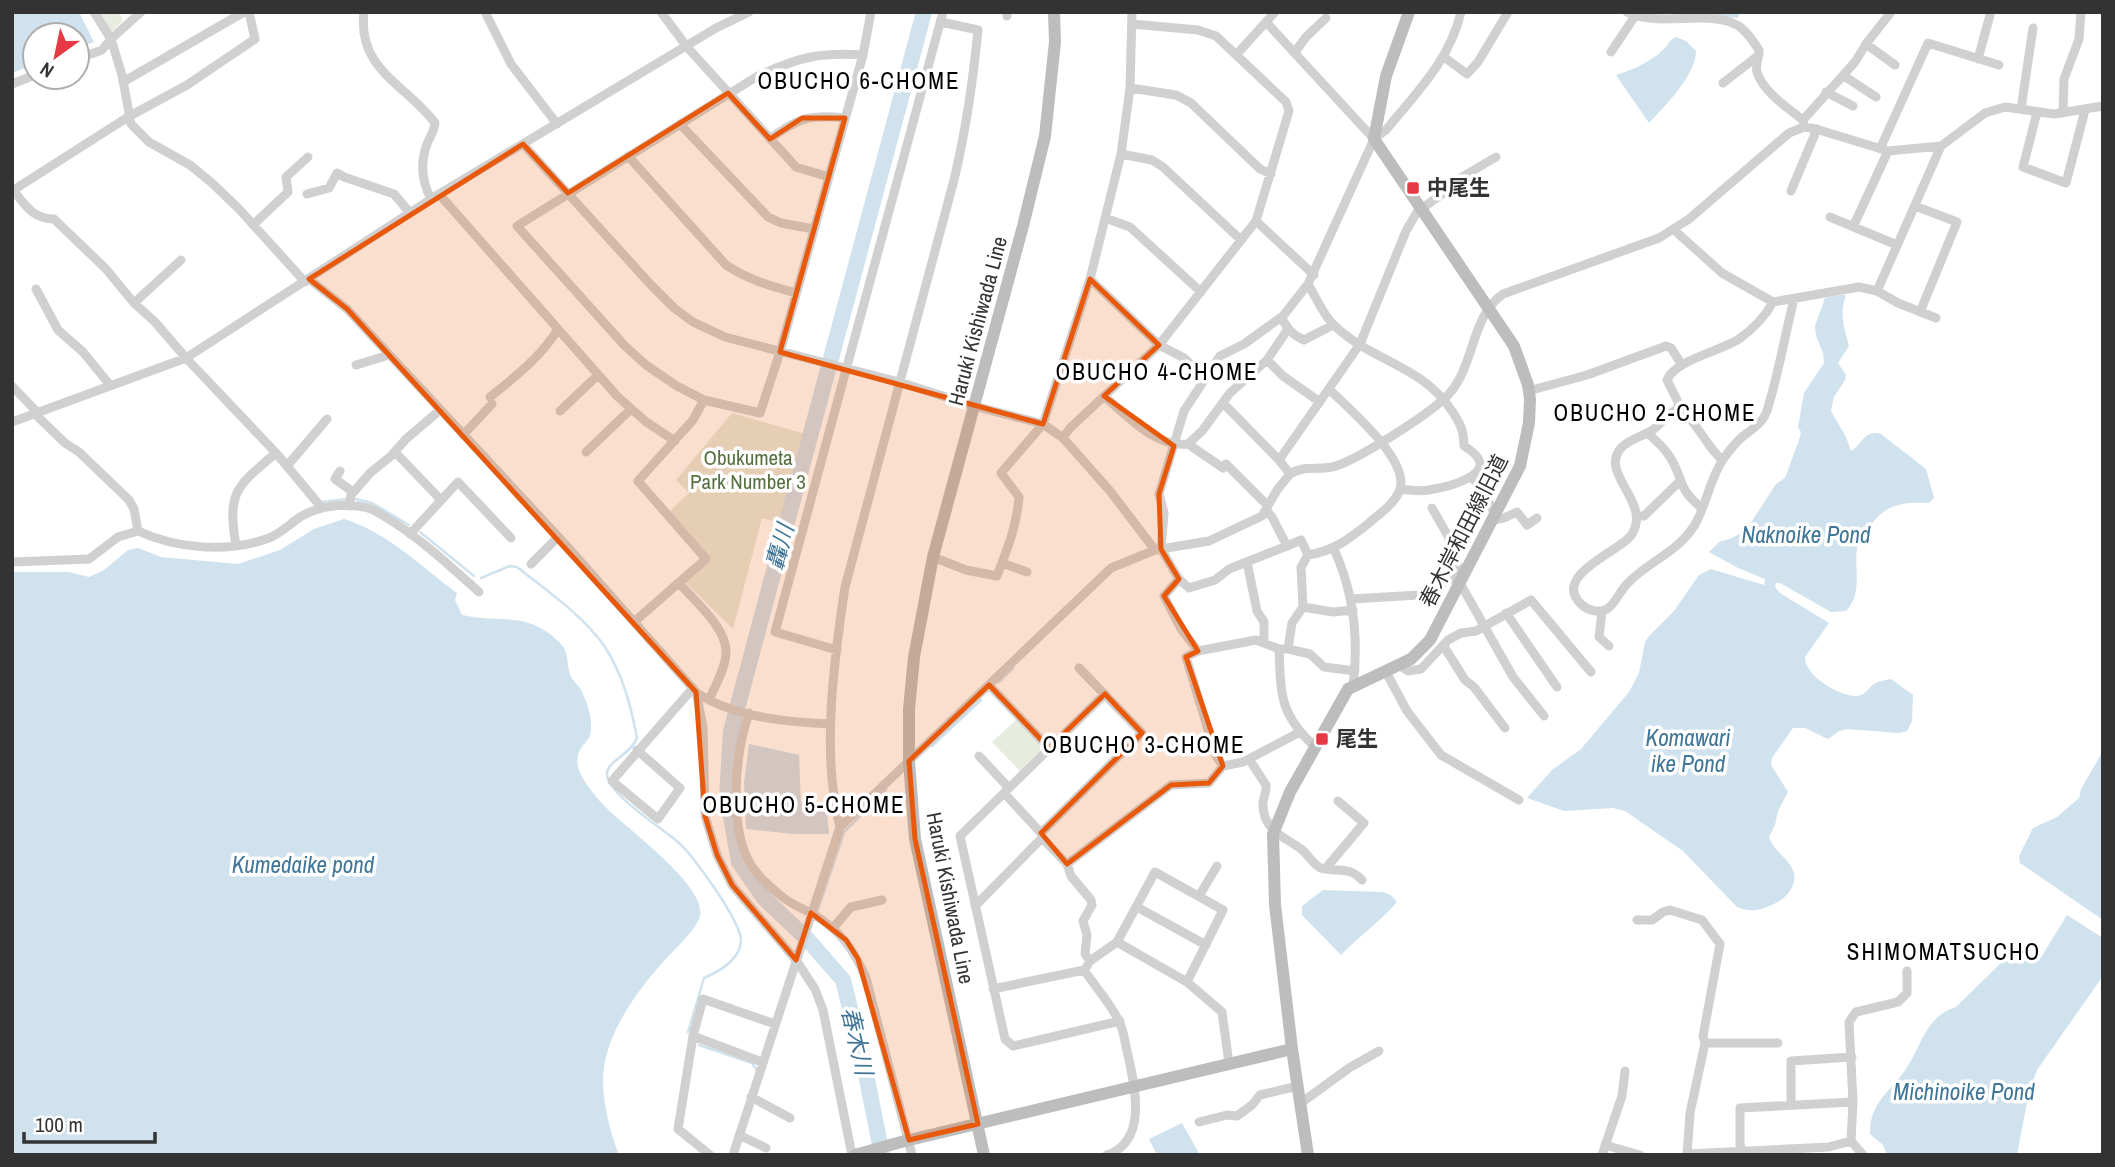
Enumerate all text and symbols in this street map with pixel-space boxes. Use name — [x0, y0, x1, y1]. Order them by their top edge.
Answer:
north arrow — [21, 21, 91, 91]
text: N — [35, 56, 59, 84]
district label: OBUCHO 6-CHOME — [758, 65, 960, 96]
place label: 中尾生 — [1427, 173, 1490, 202]
marker: 中尾生 — [1405, 180, 1421, 196]
street label: Haruki Kishiwada Line — [941, 233, 1014, 409]
district label: OBUCHO 4-CHOME — [1056, 356, 1258, 387]
district label: OBUCHO 2-CHOME — [1554, 397, 1756, 428]
park label: Obukumeta Park Number 3 — [690, 443, 806, 496]
street label: 春木岸和田線旧道 — [1412, 449, 1515, 612]
water label: 轟川 — [759, 518, 801, 573]
water label: Naknoike Pond — [1742, 519, 1871, 550]
water label: Komawari ike Pond — [1646, 722, 1731, 779]
place label: 尾生 — [1336, 724, 1378, 753]
district label: OBUCHO 3-CHOME — [1043, 729, 1245, 760]
marker: 尾生 — [1314, 731, 1330, 747]
district label: OBUCHO 5-CHOME — [703, 789, 905, 820]
street label: Haruki Kishiwada Line — [920, 810, 981, 986]
water label: Kumedaike pond — [232, 849, 375, 880]
district label: SHIMOMATSUCHO — [1847, 936, 2041, 967]
water label: 春木川 — [835, 1004, 881, 1081]
water label: Michinoike Pond — [1893, 1076, 2035, 1107]
scale bar — [24, 1100, 156, 1144]
text: 100 m — [35, 1110, 83, 1139]

